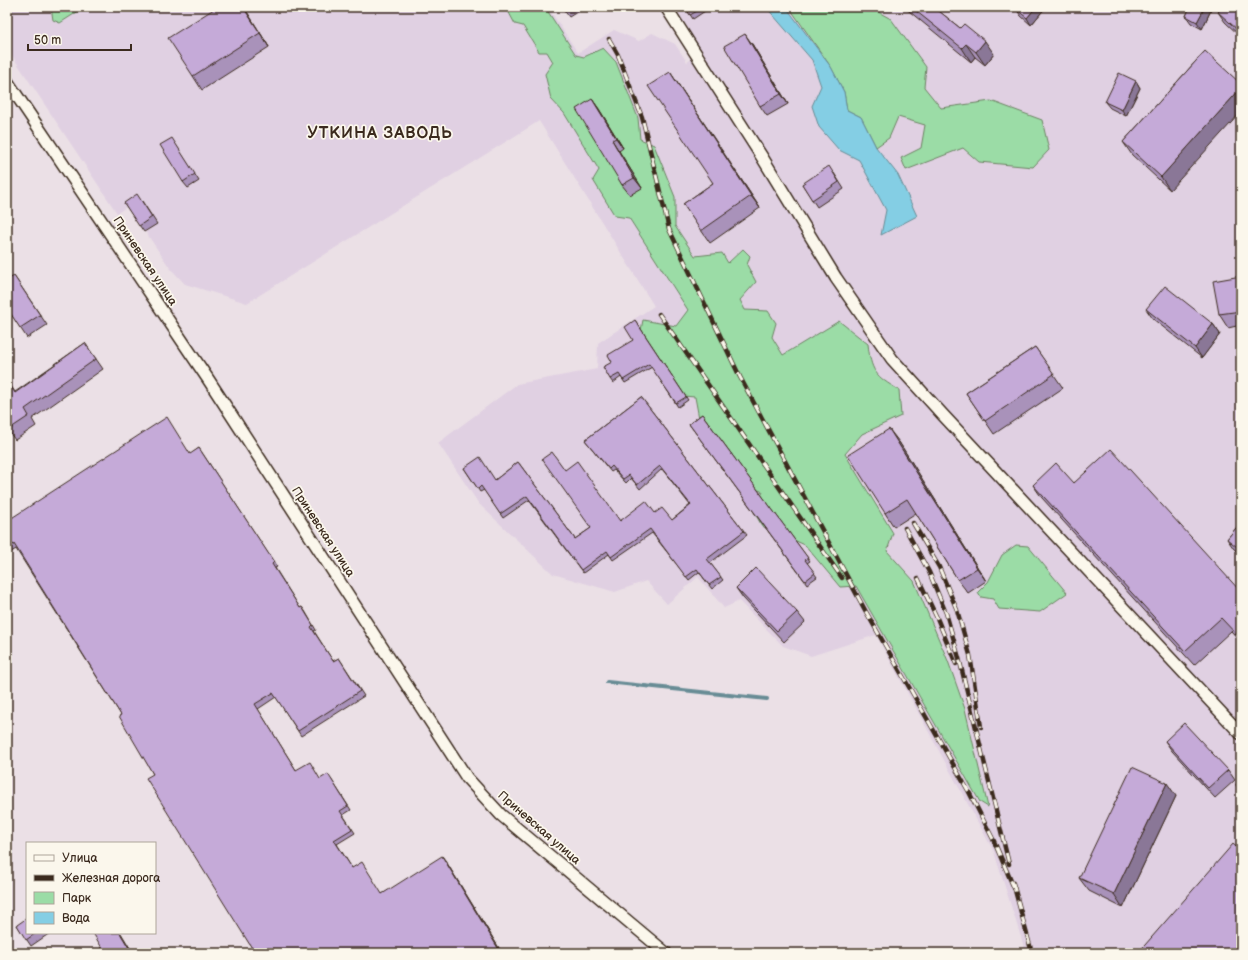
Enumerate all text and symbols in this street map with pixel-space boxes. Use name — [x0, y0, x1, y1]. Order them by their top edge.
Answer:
scale bar — [28, 26, 131, 52]
text: 50 m — [34, 33, 61, 48]
district label: УТКИНА ЗАВОДЬ — [308, 124, 452, 143]
street label: Приневская улица — [110, 213, 180, 309]
street label: Приневская улица — [288, 484, 358, 580]
street label: Приневская улица — [495, 788, 583, 868]
legend — [26, 842, 156, 934]
text: Улица — [62, 851, 98, 866]
text: Железная дорога — [62, 871, 160, 886]
text: Парк — [62, 891, 92, 906]
text: Вода — [62, 911, 90, 926]

